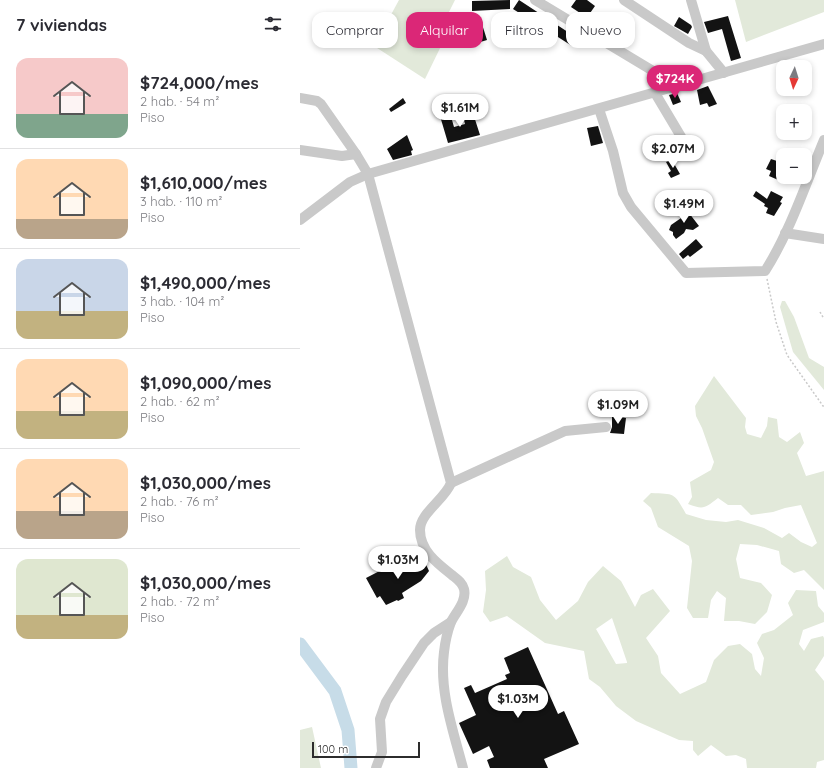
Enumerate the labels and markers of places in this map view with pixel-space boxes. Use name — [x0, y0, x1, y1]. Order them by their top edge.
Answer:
pin: $724K — [647, 65, 703, 99]
pin: $1.61M — [427, 94, 493, 128]
pin: $2.07M — [640, 135, 706, 169]
pin: $1.49M — [651, 190, 717, 224]
pin: $1.09M — [585, 391, 651, 425]
pin: $1.03M — [365, 546, 431, 580]
pin: $1.03M — [485, 685, 551, 719]

